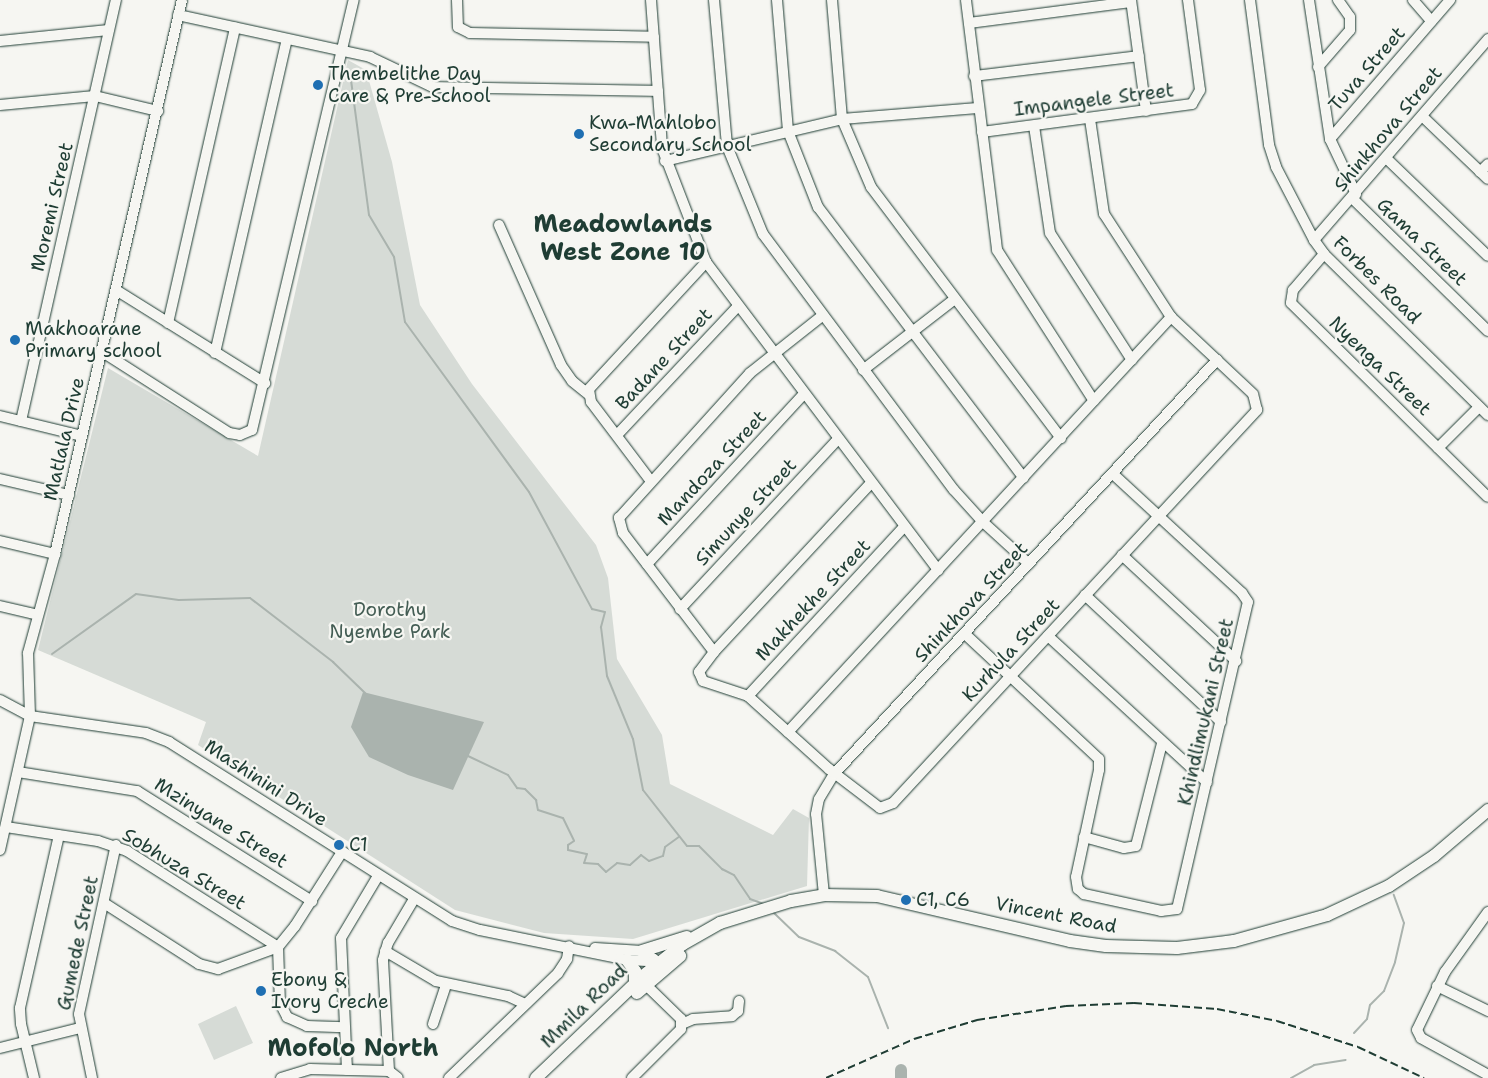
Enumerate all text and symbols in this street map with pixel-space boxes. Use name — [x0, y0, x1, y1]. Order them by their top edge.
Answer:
street label: Tuva Street — [1324, 22, 1410, 116]
street label: Shinkhova Street — [1329, 62, 1447, 196]
place label: Thembelithe Day Care & Pre-School — [328, 63, 491, 107]
marker: Thembelithe Day Care & Pre-School — [312, 79, 324, 91]
street label: Impangele Street — [1013, 79, 1175, 121]
place label: Kwa-Mahlobo Secondary School — [589, 112, 751, 156]
marker: Kwa-Mahlobo Secondary School — [573, 128, 585, 140]
street label: Moremi Street — [26, 140, 78, 274]
street label: Gama Street — [1372, 193, 1472, 291]
district label: Meadowlands West Zone 10 — [534, 211, 712, 267]
street label: Forbes Road — [1328, 231, 1426, 329]
street label: Badane Street — [611, 303, 717, 415]
street label: Nyenga Street — [1324, 312, 1436, 420]
place label: Makhoarane Primary school — [25, 318, 161, 362]
marker: Makhoarane Primary school — [9, 334, 21, 346]
street label: Matlala Drive — [39, 375, 89, 503]
street label: Mandoza Street — [653, 406, 771, 530]
street label: Simunye Street — [691, 454, 801, 570]
street label: Makhekhe Street — [751, 534, 875, 666]
street label: Shinkhova Street — [909, 537, 1033, 667]
street label: Kurhula Street — [957, 594, 1065, 706]
park label: Dorothy Nyembe Park — [329, 599, 451, 643]
street label: Khindlimukani Street — [1173, 616, 1239, 808]
street label: Mashinini Drive — [200, 735, 332, 831]
street label: Mzinyane Street — [150, 773, 292, 873]
street label: Sobhuza Street — [118, 823, 250, 915]
place label: C1 — [349, 834, 368, 856]
marker: C1 — [333, 839, 345, 851]
street label: Gumede Street — [53, 874, 103, 1012]
place label: C1, C6 — [916, 889, 970, 911]
street label: Vincent Road — [993, 892, 1119, 938]
marker: C1, C6 — [900, 894, 912, 906]
street label: Mmila Road — [536, 959, 632, 1053]
place label: Ebony & Ivory Creche — [271, 969, 389, 1013]
marker: Ebony & Ivory Creche — [255, 985, 267, 997]
district label: Mofolo North — [268, 1035, 438, 1063]

